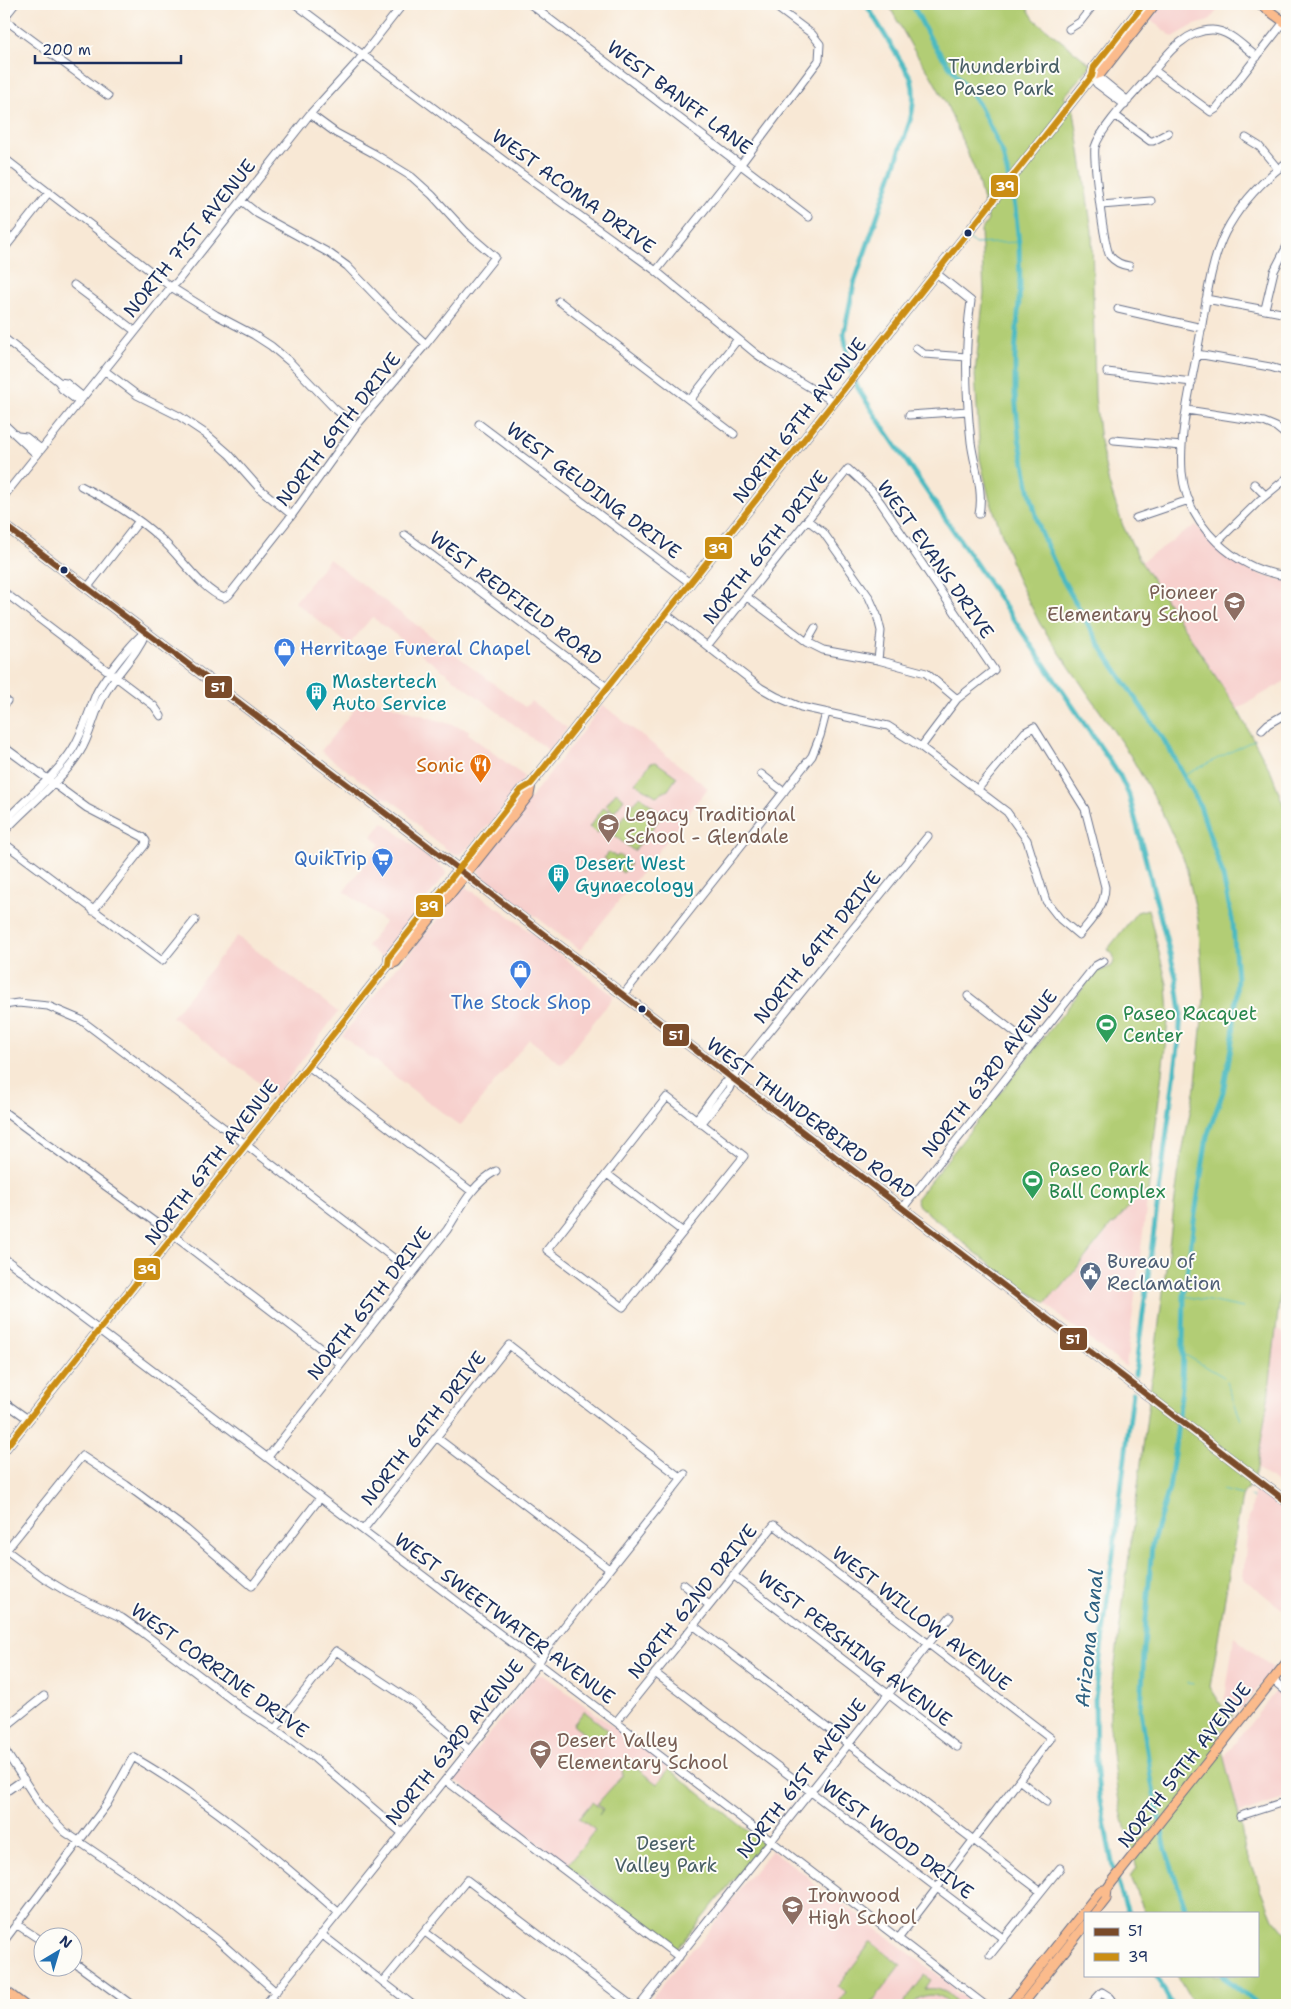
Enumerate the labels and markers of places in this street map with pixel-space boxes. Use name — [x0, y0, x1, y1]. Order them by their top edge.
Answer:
unlabelled marker — [963, 228, 973, 238]
unlabelled marker — [59, 565, 69, 575]
place label: Pioneer Elementary School — [1047, 580, 1218, 627]
school or university icon: Pioneer Elementary School — [1222, 591, 1246, 622]
shop icon: Herritage Funeral Chapel — [272, 636, 296, 667]
place label: Herritage Funeral Chapel — [300, 636, 531, 661]
place label: Mastertech Auto Service — [332, 669, 447, 716]
building icon: Mastertech Auto Service — [304, 680, 328, 711]
place label: Sonic — [416, 753, 464, 778]
restaurant icon: Sonic — [468, 753, 492, 784]
place label: Legacy Traditional School - Glendale — [625, 802, 796, 849]
school or university icon: Legacy Traditional School - Glendale — [597, 813, 621, 844]
place label: QuikTrip — [294, 846, 367, 871]
supermarket icon: QuikTrip — [371, 846, 395, 877]
place label: Desert West Gynaecology — [575, 851, 694, 898]
building icon: Desert West Gynaecology — [547, 862, 571, 893]
shop icon: The Stock Shop — [509, 959, 533, 990]
place label: The Stock Shop — [451, 990, 591, 1015]
place label: Paseo Racquet Center — [1123, 1001, 1257, 1048]
unlabelled marker — [637, 1004, 647, 1014]
sports icon: Paseo Racquet Center — [1095, 1012, 1119, 1043]
place label: Paseo Park Ball Complex — [1049, 1157, 1166, 1204]
sports icon: Paseo Park Ball Complex — [1021, 1168, 1045, 1199]
place label: Bureau of Reclamation — [1107, 1249, 1221, 1296]
public building icon: Bureau of Reclamation — [1079, 1260, 1103, 1291]
place label: Desert Valley Elementary School — [557, 1728, 728, 1775]
school or university icon: Desert Valley Elementary School — [529, 1739, 553, 1770]
place label: Ironwood High School — [808, 1883, 917, 1930]
school or university icon: Ironwood High School — [780, 1894, 804, 1925]

